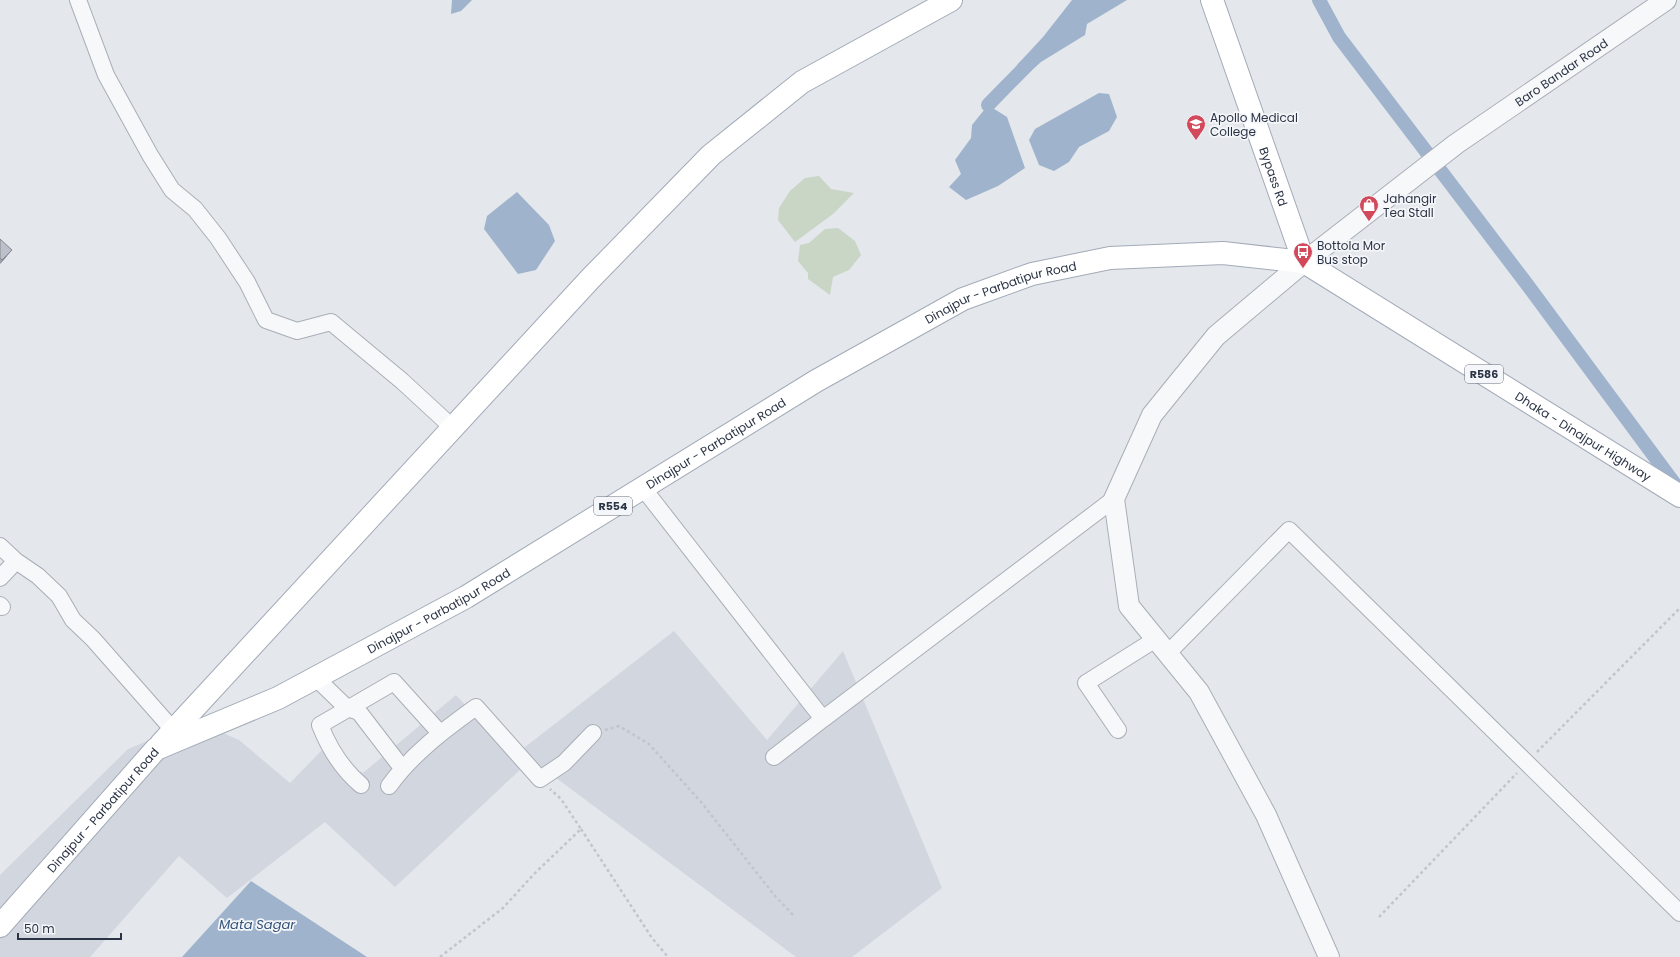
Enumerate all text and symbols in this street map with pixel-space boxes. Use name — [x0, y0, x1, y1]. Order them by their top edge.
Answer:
street label: Baro Bandar Road — [1511, 34, 1611, 110]
place label: Apollo Medical College — [1210, 109, 1298, 140]
school or university icon: Apollo Medical College — [1185, 113, 1207, 141]
street label: Bypass Rd — [1256, 145, 1292, 208]
place label: Jahangir Tea Stall — [1383, 190, 1437, 221]
shop icon: Jahangir Tea Stall — [1358, 194, 1380, 222]
place label: Bottola Mor Bus stop — [1317, 237, 1386, 268]
bus stop icon: Bottola Mor Bus stop — [1292, 241, 1314, 269]
street label: Dinajpur - Parbatipur Road — [921, 257, 1078, 327]
road number: R586 — [1465, 365, 1503, 383]
street label: Dhaka - Dinajpur Highway — [1512, 387, 1655, 485]
street label: Dinajpur - Parbatipur Road — [643, 393, 789, 493]
road number: R554 — [594, 497, 632, 515]
street label: Dinajpur - Parbatipur Road — [364, 563, 513, 657]
street label: Dinajpur - Parbatipur Road — [43, 744, 162, 876]
scale bar — [18, 915, 121, 941]
water label: Mata Sagar — [219, 915, 296, 934]
text: 50 m — [24, 920, 55, 937]

